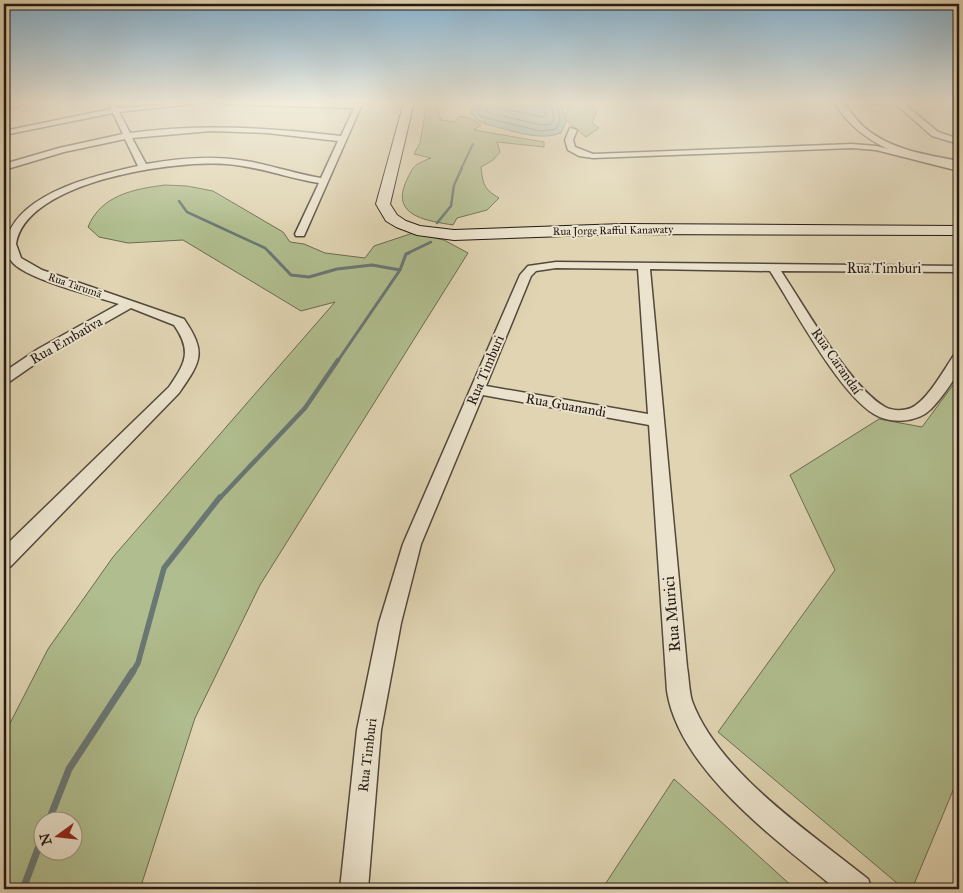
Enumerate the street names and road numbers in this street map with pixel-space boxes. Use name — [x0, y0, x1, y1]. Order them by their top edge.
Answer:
street label: Rua Jorge Rafful Kanawaty — [553, 223, 674, 239]
street label: Rua Timburi — [847, 260, 921, 277]
street label: Rua Tarumã — [46, 270, 104, 301]
street label: Rua Embaúva — [27, 313, 105, 368]
street label: Rua Carandaí — [808, 325, 866, 399]
street label: Rua Timburi — [463, 332, 508, 408]
street label: Rua Guanandi — [524, 390, 608, 421]
street label: Rua Murici — [659, 575, 684, 653]
street label: Rua Timburi — [355, 717, 380, 793]

